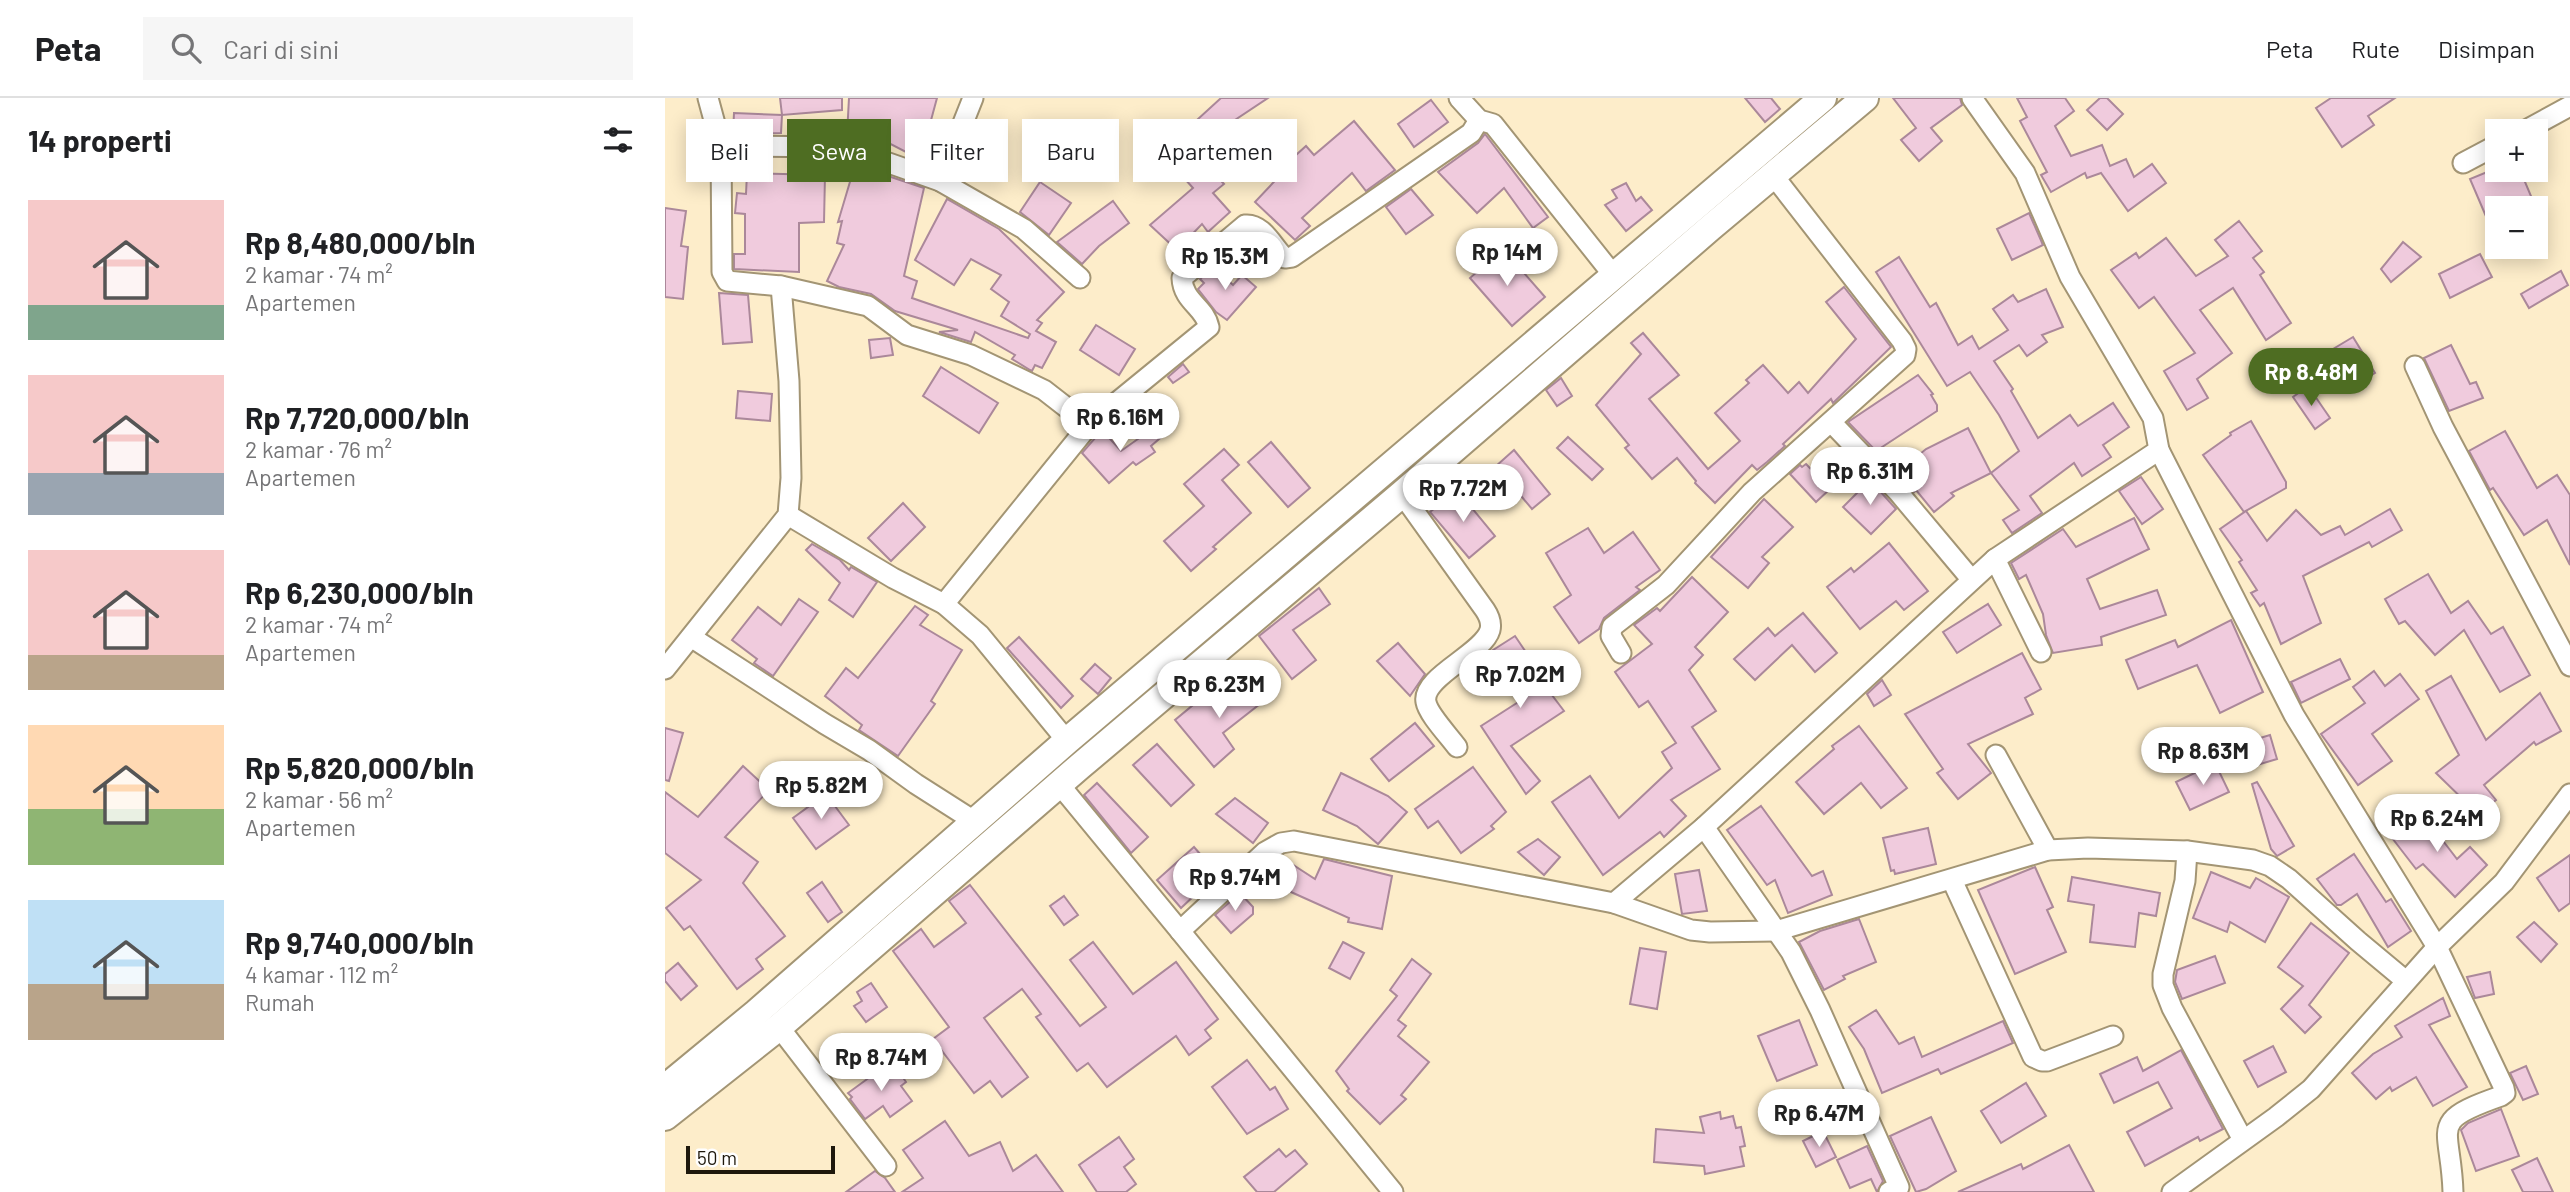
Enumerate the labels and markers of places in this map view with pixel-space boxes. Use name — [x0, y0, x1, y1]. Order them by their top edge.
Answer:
pin: Rp 14M — [1450, 228, 1564, 288]
pin: Rp 15.3M — [1153, 232, 1297, 292]
pin: Rp 8.48M — [2239, 348, 2383, 408]
pin: Rp 6.16M — [1048, 394, 1192, 453]
pin: Rp 6.31M — [1798, 448, 1942, 507]
pin: Rp 7.72M — [1391, 464, 1535, 524]
pin: Rp 7.02M — [1448, 650, 1592, 710]
pin: Rp 6.23M — [1147, 660, 1291, 720]
pin: Rp 8.63M — [2131, 728, 2275, 787]
pin: Rp 5.82M — [749, 762, 893, 821]
pin: Rp 6.24M — [2365, 794, 2509, 854]
pin: Rp 9.74M — [1163, 854, 1307, 913]
pin: Rp 8.74M — [809, 1034, 953, 1093]
pin: Rp 6.47M — [1747, 1090, 1891, 1149]

